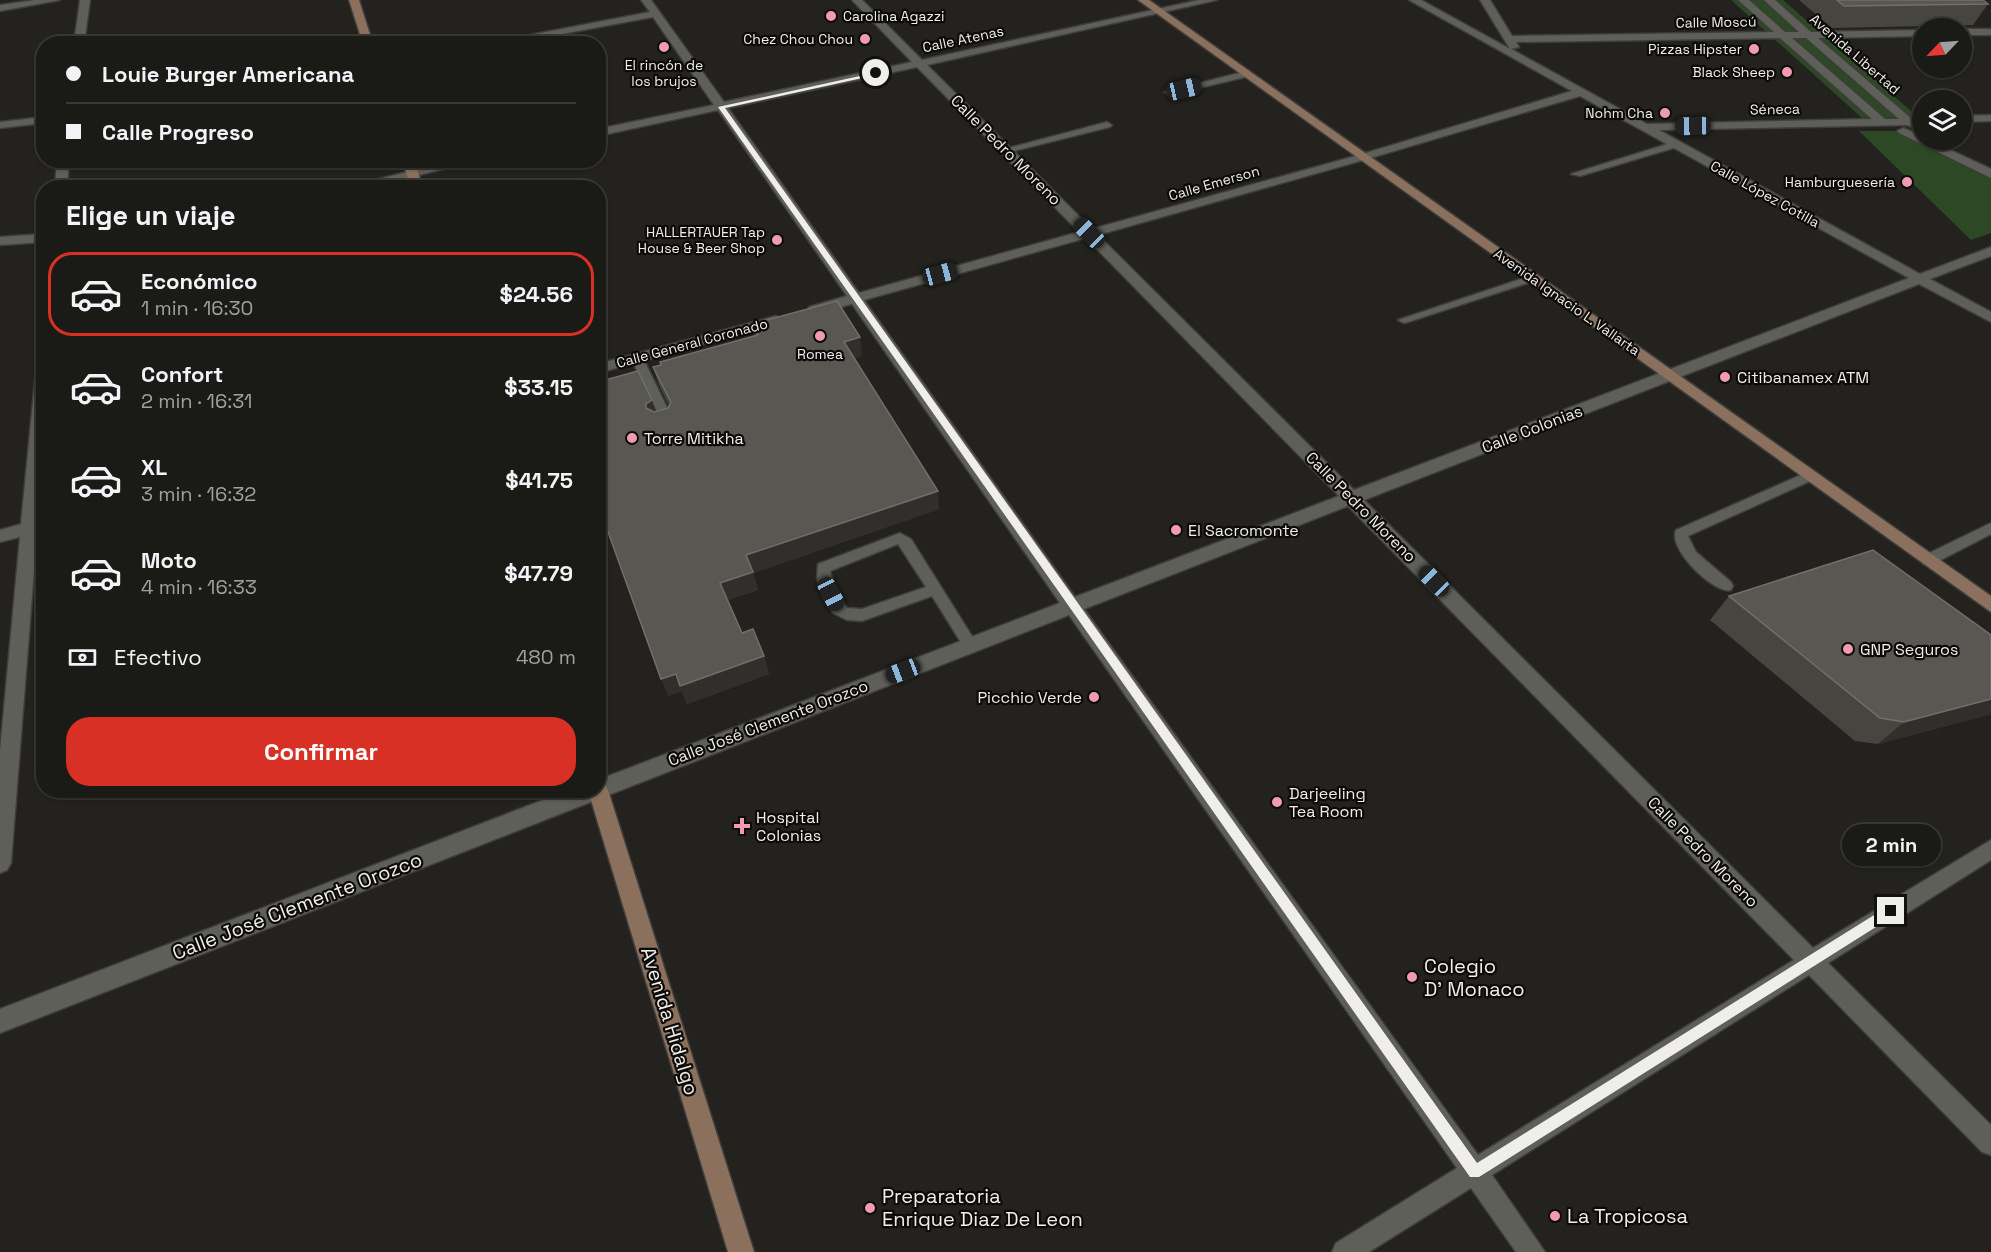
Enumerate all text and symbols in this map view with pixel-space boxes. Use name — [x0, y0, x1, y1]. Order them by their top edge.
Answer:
place label: Carolina Agazzi — [843, 7, 945, 25]
marker: Carolina Agazzi — [824, 9, 838, 23]
street label: Avenida Libertad — [1806, 10, 1904, 98]
street label: Calle Moscú — [1675, 12, 1757, 32]
north arrow — [1912, 18, 1972, 78]
map controls — [1912, 18, 1972, 150]
street label: Calle Atenas — [921, 22, 1005, 56]
place label: Chez Chou Chou — [743, 30, 853, 48]
marker: Chez Chou Chou — [858, 32, 872, 46]
marker: El rincón de los brujos — [657, 40, 671, 54]
place label: Pizzas Hipster — [1648, 40, 1742, 58]
marker: Pizzas Hipster — [1747, 42, 1761, 56]
place label: El rincón de los brujos — [625, 56, 703, 90]
route start — [862, 59, 889, 86]
text: Louie Burger Americana — [102, 60, 354, 88]
place label: Black Sheep — [1692, 63, 1775, 81]
marker: Black Sheep — [1780, 65, 1794, 79]
car — [1164, 76, 1204, 102]
street label: Calle Pedro Moreno — [946, 90, 1066, 210]
button: layers — [1912, 90, 1972, 150]
street label: Séneca — [1750, 100, 1800, 118]
place label: Nohm Cha — [1585, 104, 1653, 122]
marker: Nohm Cha — [1658, 106, 1672, 120]
car — [1675, 117, 1711, 135]
text: Calle Progreso — [102, 118, 254, 146]
street label: Calle López Cotilla — [1707, 157, 1823, 231]
street label: Calle Emerson — [1166, 161, 1262, 205]
place label: Hamburguesería — [1785, 173, 1895, 191]
marker: Hamburguesería — [1900, 175, 1914, 189]
text: Elige un viaje — [66, 198, 236, 233]
car — [1070, 214, 1108, 252]
place label: HALLERTAUER Tap House & Beer Shop — [638, 223, 765, 257]
marker: HALLERTAUER Tap House & Beer Shop — [770, 233, 784, 247]
street label: Avenida Ignacio L. Vallarta — [1490, 245, 1644, 359]
car — [920, 261, 960, 287]
icon: car — [69, 267, 123, 321]
text: Económico — [141, 267, 258, 295]
text: $24.56 — [500, 280, 573, 308]
text: 1 min · 16:30 — [141, 295, 253, 321]
street label: Calle General Coronado — [614, 314, 770, 372]
marker: Romea — [813, 329, 827, 343]
place label: Romea — [797, 345, 843, 363]
icon: car — [69, 360, 123, 414]
text: Confort — [141, 360, 223, 388]
place label: Citibanamex ATM — [1737, 367, 1869, 388]
marker: Citibanamex ATM — [1718, 370, 1732, 384]
text: $33.15 — [504, 373, 573, 401]
text: 2 min · 16:31 — [141, 388, 252, 414]
street label: Calle Colonias — [1479, 400, 1585, 458]
place label: Torre Mitikha — [644, 428, 744, 449]
marker: Torre Mitikha — [625, 431, 639, 445]
street label: Calle Pedro Moreno — [1301, 447, 1421, 567]
icon: car — [69, 453, 123, 507]
text: XL — [141, 453, 167, 481]
text: $41.75 — [505, 466, 573, 494]
text: 3 min · 16:32 — [141, 481, 256, 507]
place label: El Sacromonte — [1188, 520, 1299, 541]
marker: El Sacromonte — [1169, 523, 1183, 537]
icon: car — [69, 546, 123, 600]
text: Moto — [141, 546, 197, 574]
text: $47.79 — [504, 559, 573, 587]
car — [1415, 562, 1453, 600]
text: 4 min · 16:33 — [141, 574, 257, 600]
car — [815, 574, 847, 614]
place label: GNP Seguros — [1860, 639, 1958, 660]
icon: cash — [66, 641, 99, 674]
marker: GNP Seguros — [1841, 642, 1855, 656]
text: Efectivo — [114, 643, 202, 671]
text: 480 m — [516, 644, 576, 670]
car — [883, 656, 923, 686]
street label: Calle José Clemente Orozco — [665, 675, 871, 771]
place label: Picchio Verde — [978, 687, 1082, 708]
marker: Picchio Verde — [1087, 690, 1101, 704]
button: Confirmar — [66, 717, 576, 786]
place label: Darjeeling Tea Room — [1289, 783, 1366, 822]
street label: Calle Pedro Moreno — [1643, 792, 1763, 912]
marker: Darjeeling Tea Room — [1270, 795, 1284, 809]
place label: Hospital Colonias — [756, 807, 821, 846]
marker: Hospital Colonias — [733, 817, 751, 835]
callout: 2 min — [1842, 824, 1940, 866]
text: 2 min — [1866, 832, 1917, 858]
street label: Calle José Clemente Orozco — [168, 846, 426, 966]
route end — [1877, 897, 1904, 924]
street label: Avenida Hidalgo — [635, 944, 705, 1098]
place label: Colegio D' Monaco — [1424, 953, 1525, 1002]
marker: Colegio D' Monaco — [1405, 970, 1419, 984]
place label: Preparatoria Enrique Diaz De Leon — [882, 1183, 1083, 1232]
marker: Preparatoria Enrique Diaz De Leon — [863, 1201, 877, 1215]
place label: La Tropicosa — [1567, 1203, 1688, 1229]
marker: La Tropicosa — [1548, 1209, 1562, 1223]

